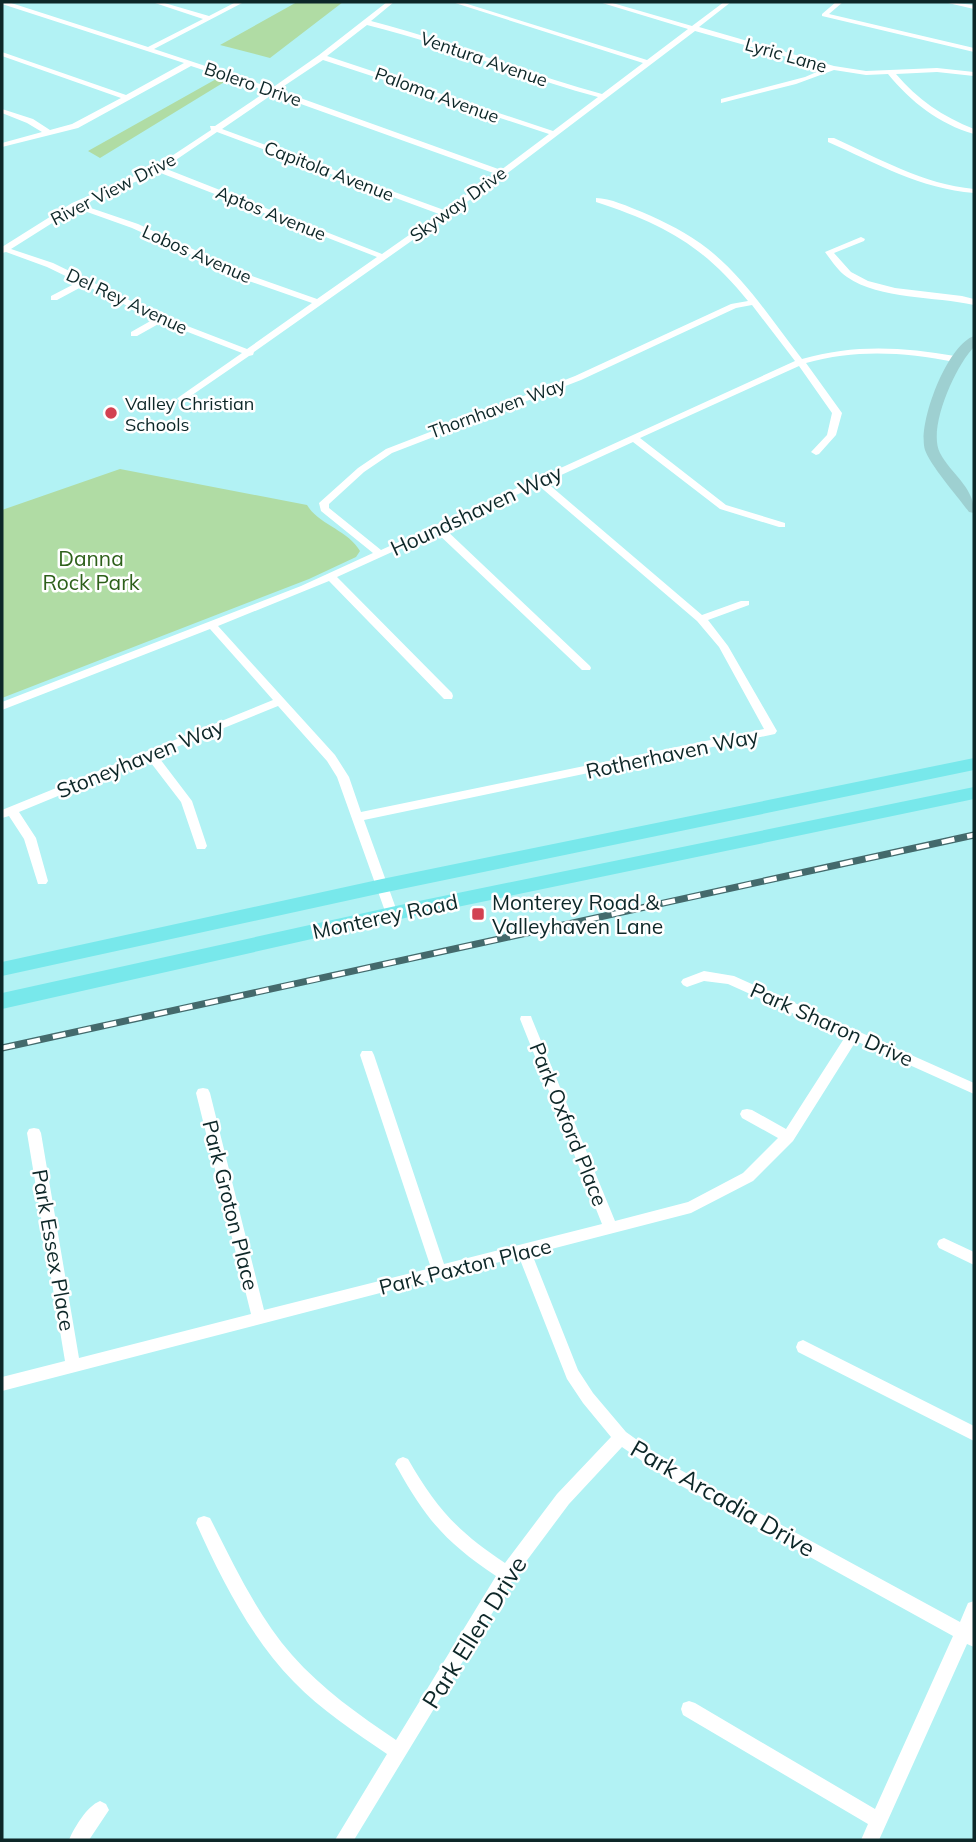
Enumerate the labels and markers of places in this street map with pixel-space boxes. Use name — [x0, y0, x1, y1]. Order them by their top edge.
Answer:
place label: Valley Christian Schools — [125, 392, 254, 436]
marker: Valley Christian Schools — [103, 405, 119, 421]
place label: Monterey Road & Valleyhaven Lane — [492, 889, 663, 939]
marker: Monterey Road & Valleyhaven Lane — [470, 906, 486, 922]

